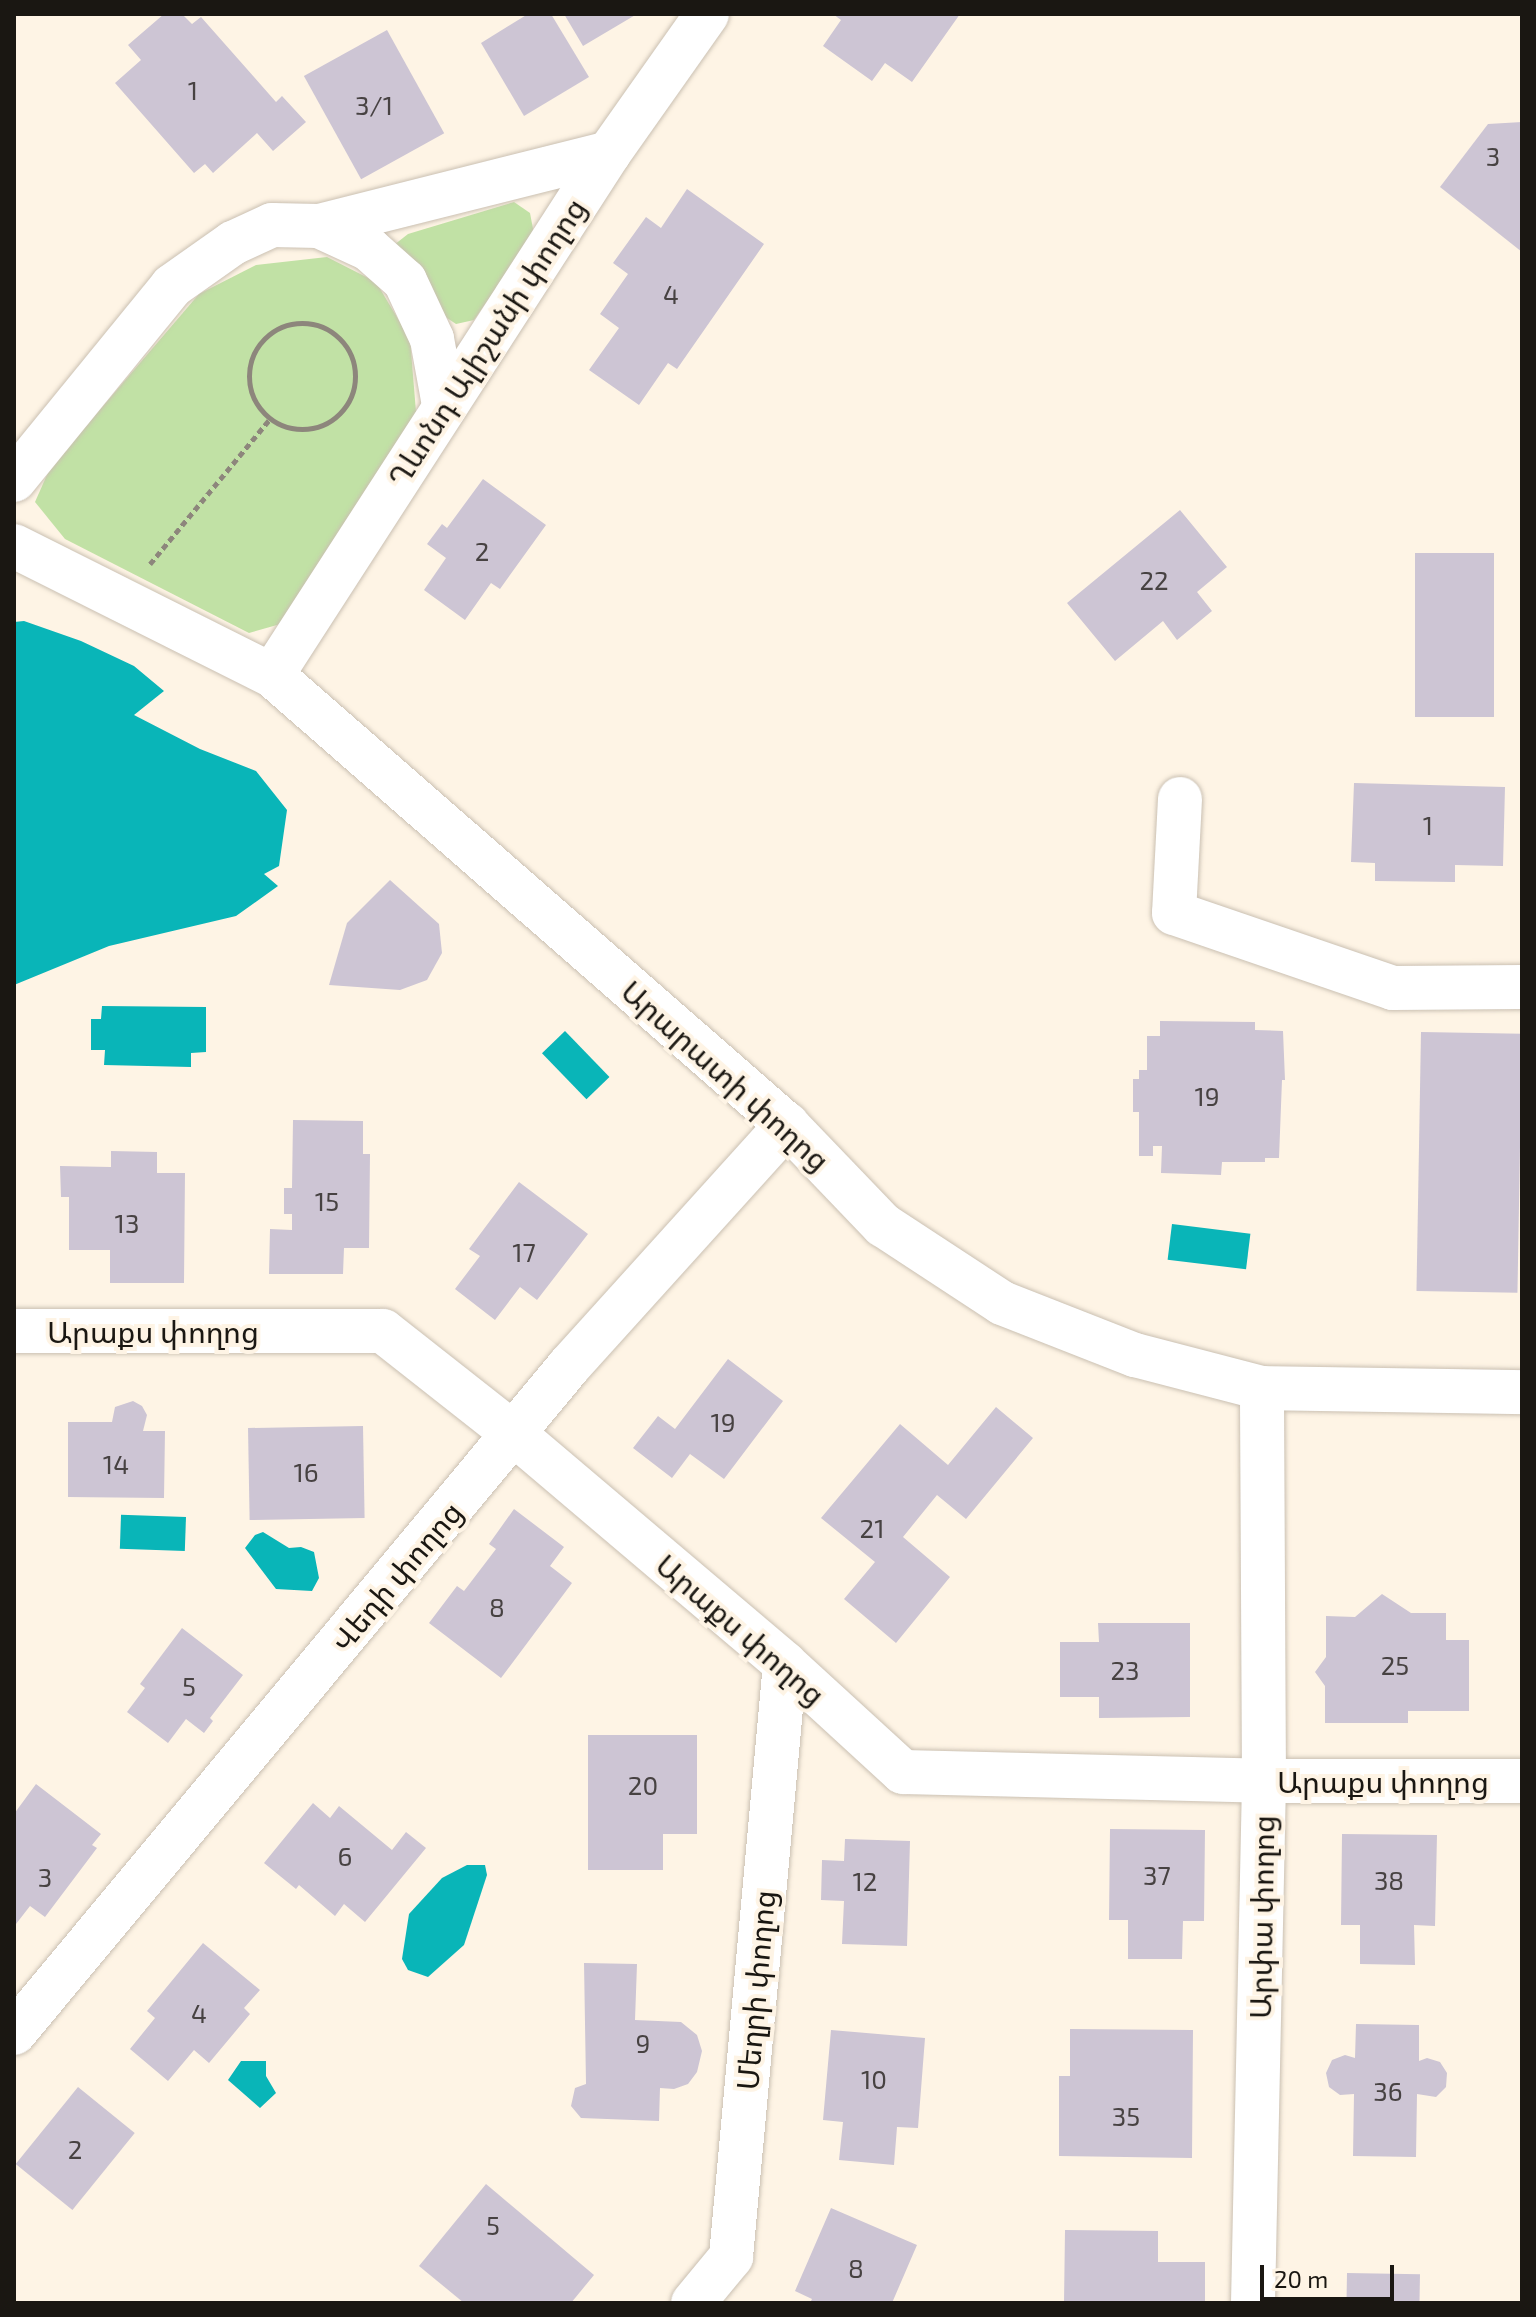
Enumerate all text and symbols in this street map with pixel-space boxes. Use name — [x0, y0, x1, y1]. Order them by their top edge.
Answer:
house number: 1 — [188, 74, 198, 106]
house number: 3/1 — [355, 89, 393, 121]
house number: 3 — [1486, 140, 1500, 172]
street label: Ղևոնդ Ալիշանի փողոց — [379, 191, 593, 493]
house number: 4 — [663, 278, 679, 310]
house number: 2 — [475, 535, 489, 567]
house number: 22 — [1139, 564, 1169, 596]
house number: 1 — [1423, 809, 1433, 841]
street label: Արարատի փողոց — [615, 972, 837, 1178]
house number: 19 — [1194, 1080, 1220, 1112]
house number: 15 — [315, 1185, 339, 1217]
house number: 13 — [115, 1207, 139, 1239]
house number: 17 — [512, 1236, 536, 1268]
street label: Արաքս փողոց — [47, 1313, 259, 1349]
house number: 19 — [710, 1406, 736, 1438]
house number: 14 — [103, 1448, 129, 1480]
house number: 16 — [293, 1456, 319, 1488]
street label: Վեդի փողոց — [323, 1494, 469, 1658]
house number: 21 — [860, 1512, 884, 1544]
street label: Արաքս փողոց — [649, 1546, 833, 1712]
house number: 8 — [489, 1591, 505, 1623]
house number: 25 — [1381, 1649, 1409, 1681]
house number: 23 — [1110, 1654, 1140, 1686]
house number: 5 — [182, 1670, 196, 1702]
street label: Արաքս փողոց — [1277, 1763, 1489, 1799]
house number: 20 — [628, 1769, 658, 1801]
street label: Արփա փողոց — [1241, 1815, 1281, 2019]
house number: 6 — [338, 1840, 352, 1872]
house number: 37 — [1143, 1859, 1171, 1891]
house number: 3 — [38, 1861, 52, 1893]
house number: 38 — [1374, 1864, 1404, 1896]
house number: 12 — [853, 1865, 877, 1897]
street label: Մեղրի փողոց — [728, 1888, 782, 2092]
house number: 4 — [191, 1997, 207, 2029]
house number: 9 — [636, 2027, 650, 2059]
house number: 10 — [861, 2063, 887, 2095]
house number: 36 — [1373, 2075, 1403, 2107]
house number: 35 — [1112, 2100, 1140, 2132]
house number: 2 — [68, 2133, 82, 2165]
house number: 5 — [486, 2209, 500, 2241]
scale bar — [1264, 2249, 1398, 2299]
house number: 8 — [848, 2252, 864, 2284]
text: 20 m — [1274, 2264, 1328, 2293]

